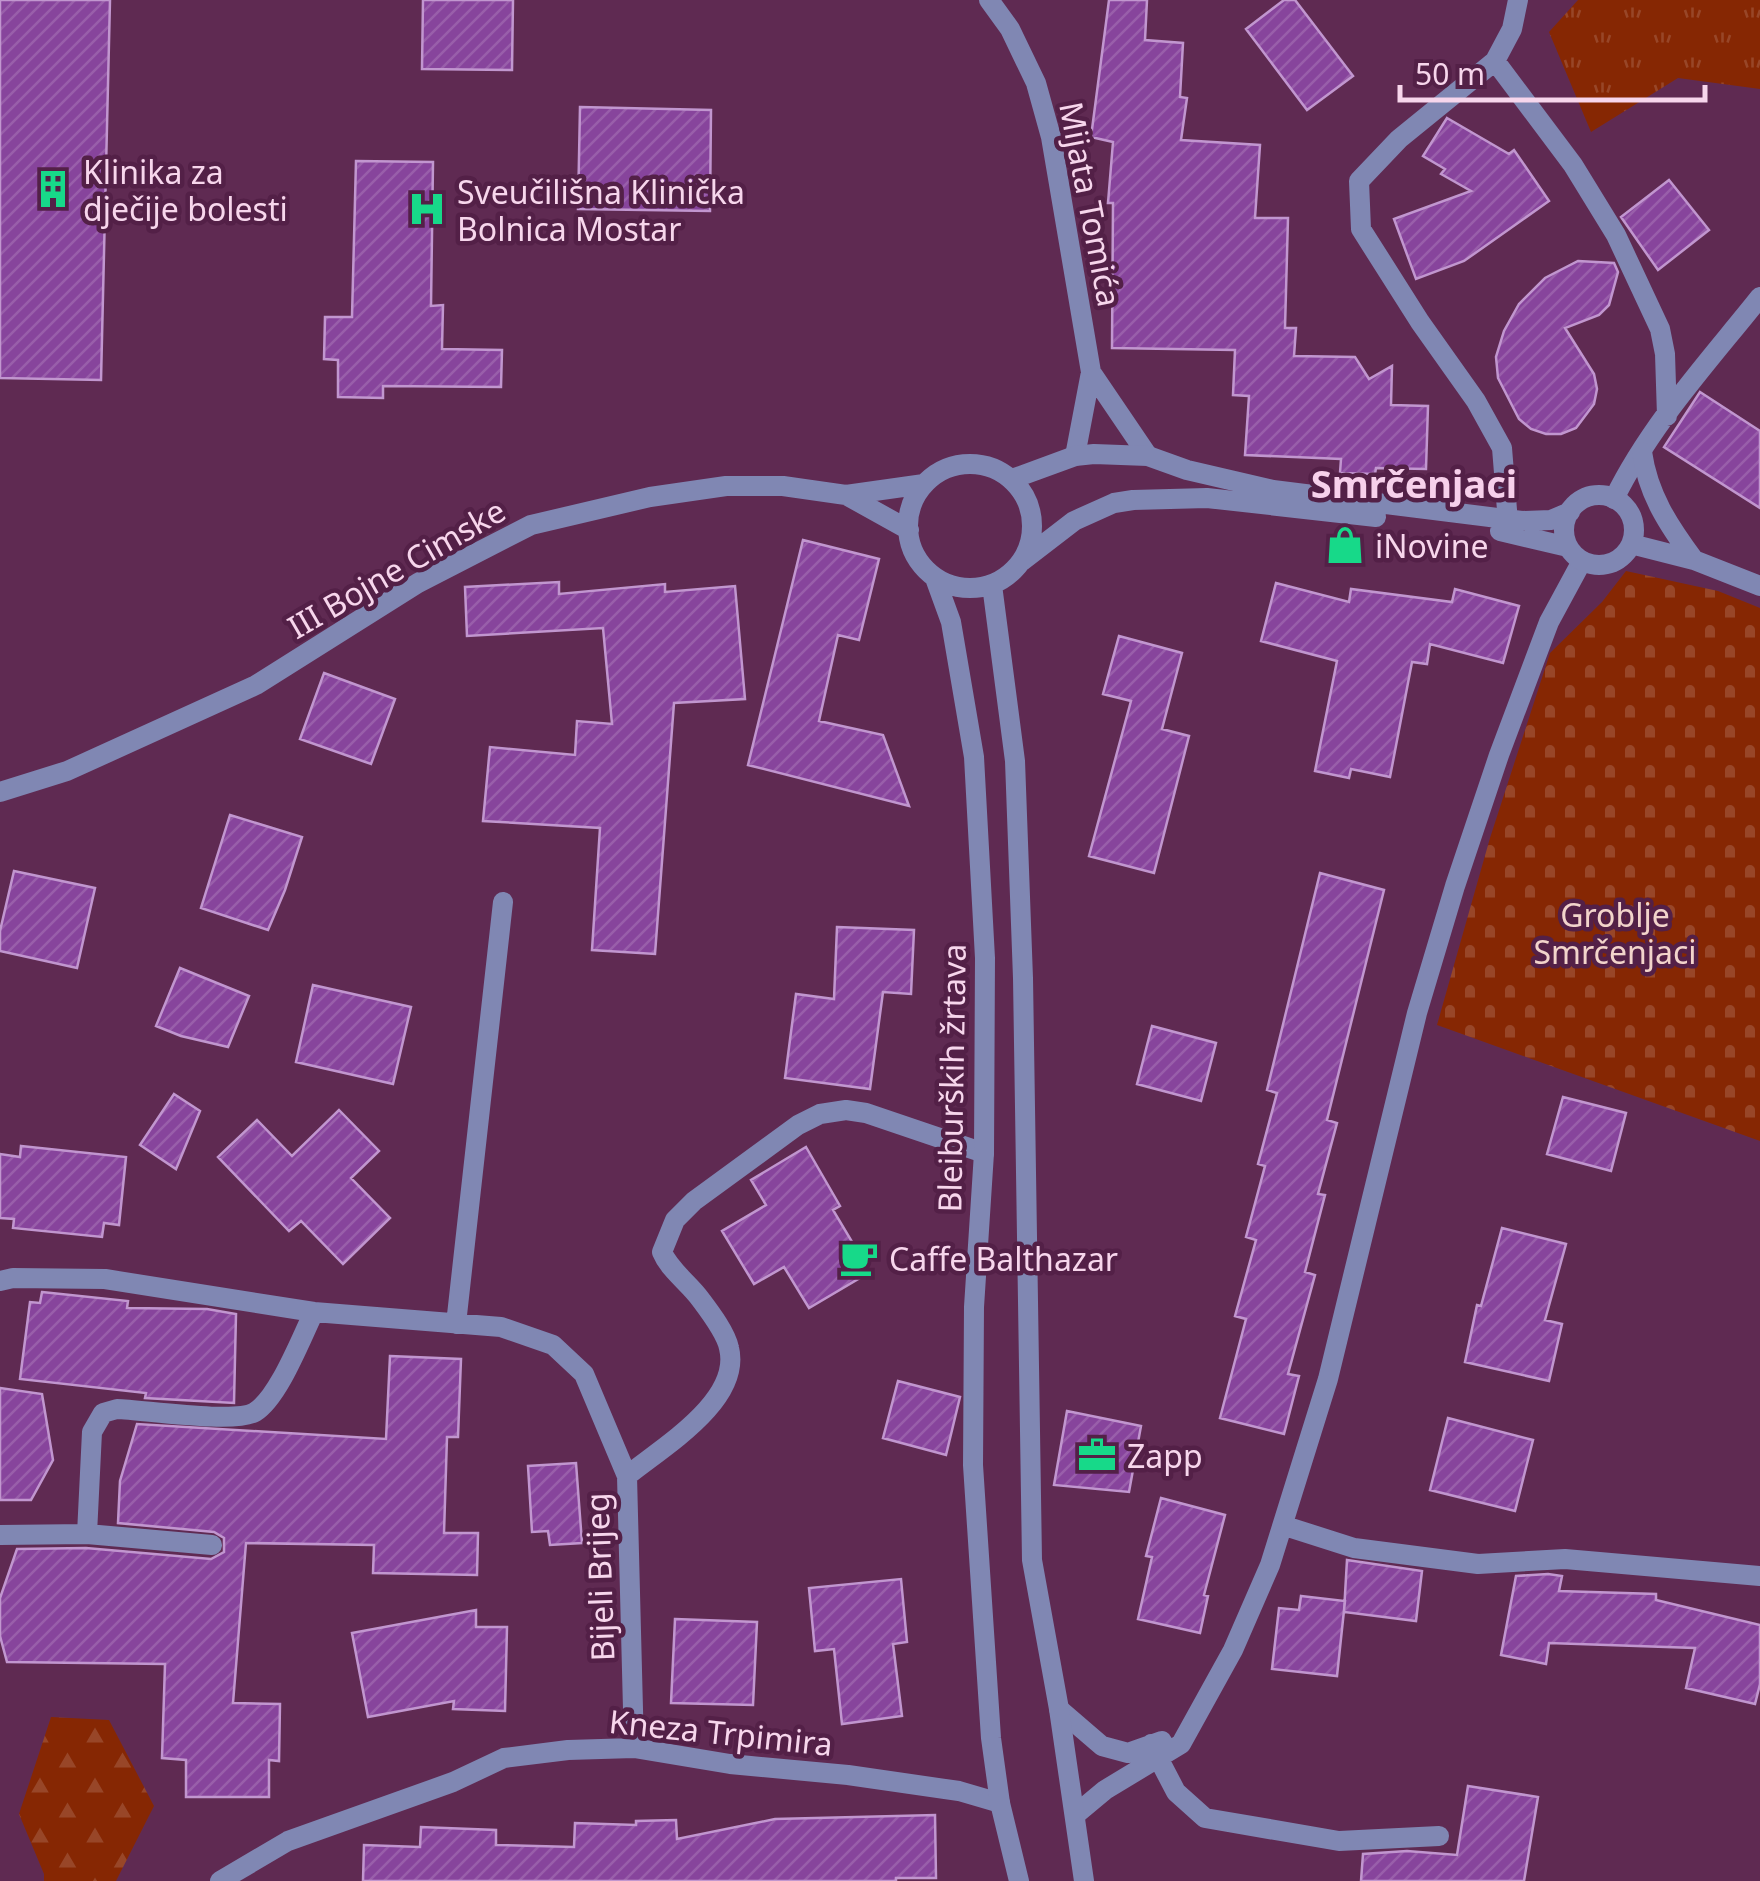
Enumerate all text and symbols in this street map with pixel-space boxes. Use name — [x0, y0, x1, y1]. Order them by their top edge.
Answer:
scale bar — [1400, 40, 1705, 102]
text: 50 m — [1415, 53, 1485, 94]
street label: Mijata Tomića — [1050, 98, 1132, 310]
place label: Klinika za dječije bolesti — [83, 150, 288, 230]
building icon: Klinika za dječije bolesti — [32, 168, 74, 210]
place label: Sveučilišna Klinička Bolnica Mostar — [457, 170, 745, 250]
hospital icon: Sveučilišna Klinička Bolnica Mostar — [406, 188, 448, 230]
district label: Smrčenjaci — [1311, 457, 1517, 509]
street label: III Bojne Cimske — [279, 488, 513, 648]
shop icon: iNovine — [1324, 524, 1366, 566]
place label: iNovine — [1375, 524, 1489, 567]
park label: Groblje Smrčenjaci — [1533, 893, 1697, 973]
street label: Bleiburških žrtava — [927, 943, 975, 1213]
cafe icon: Caffe Balthazar — [838, 1237, 880, 1279]
place label: Caffe Balthazar — [889, 1237, 1118, 1280]
office icon: Zapp — [1076, 1434, 1118, 1476]
place label: Zapp — [1127, 1434, 1203, 1477]
street label: Bijeli Brijeg — [575, 1492, 623, 1662]
street label: Kneza Trpimira — [607, 1699, 835, 1765]

